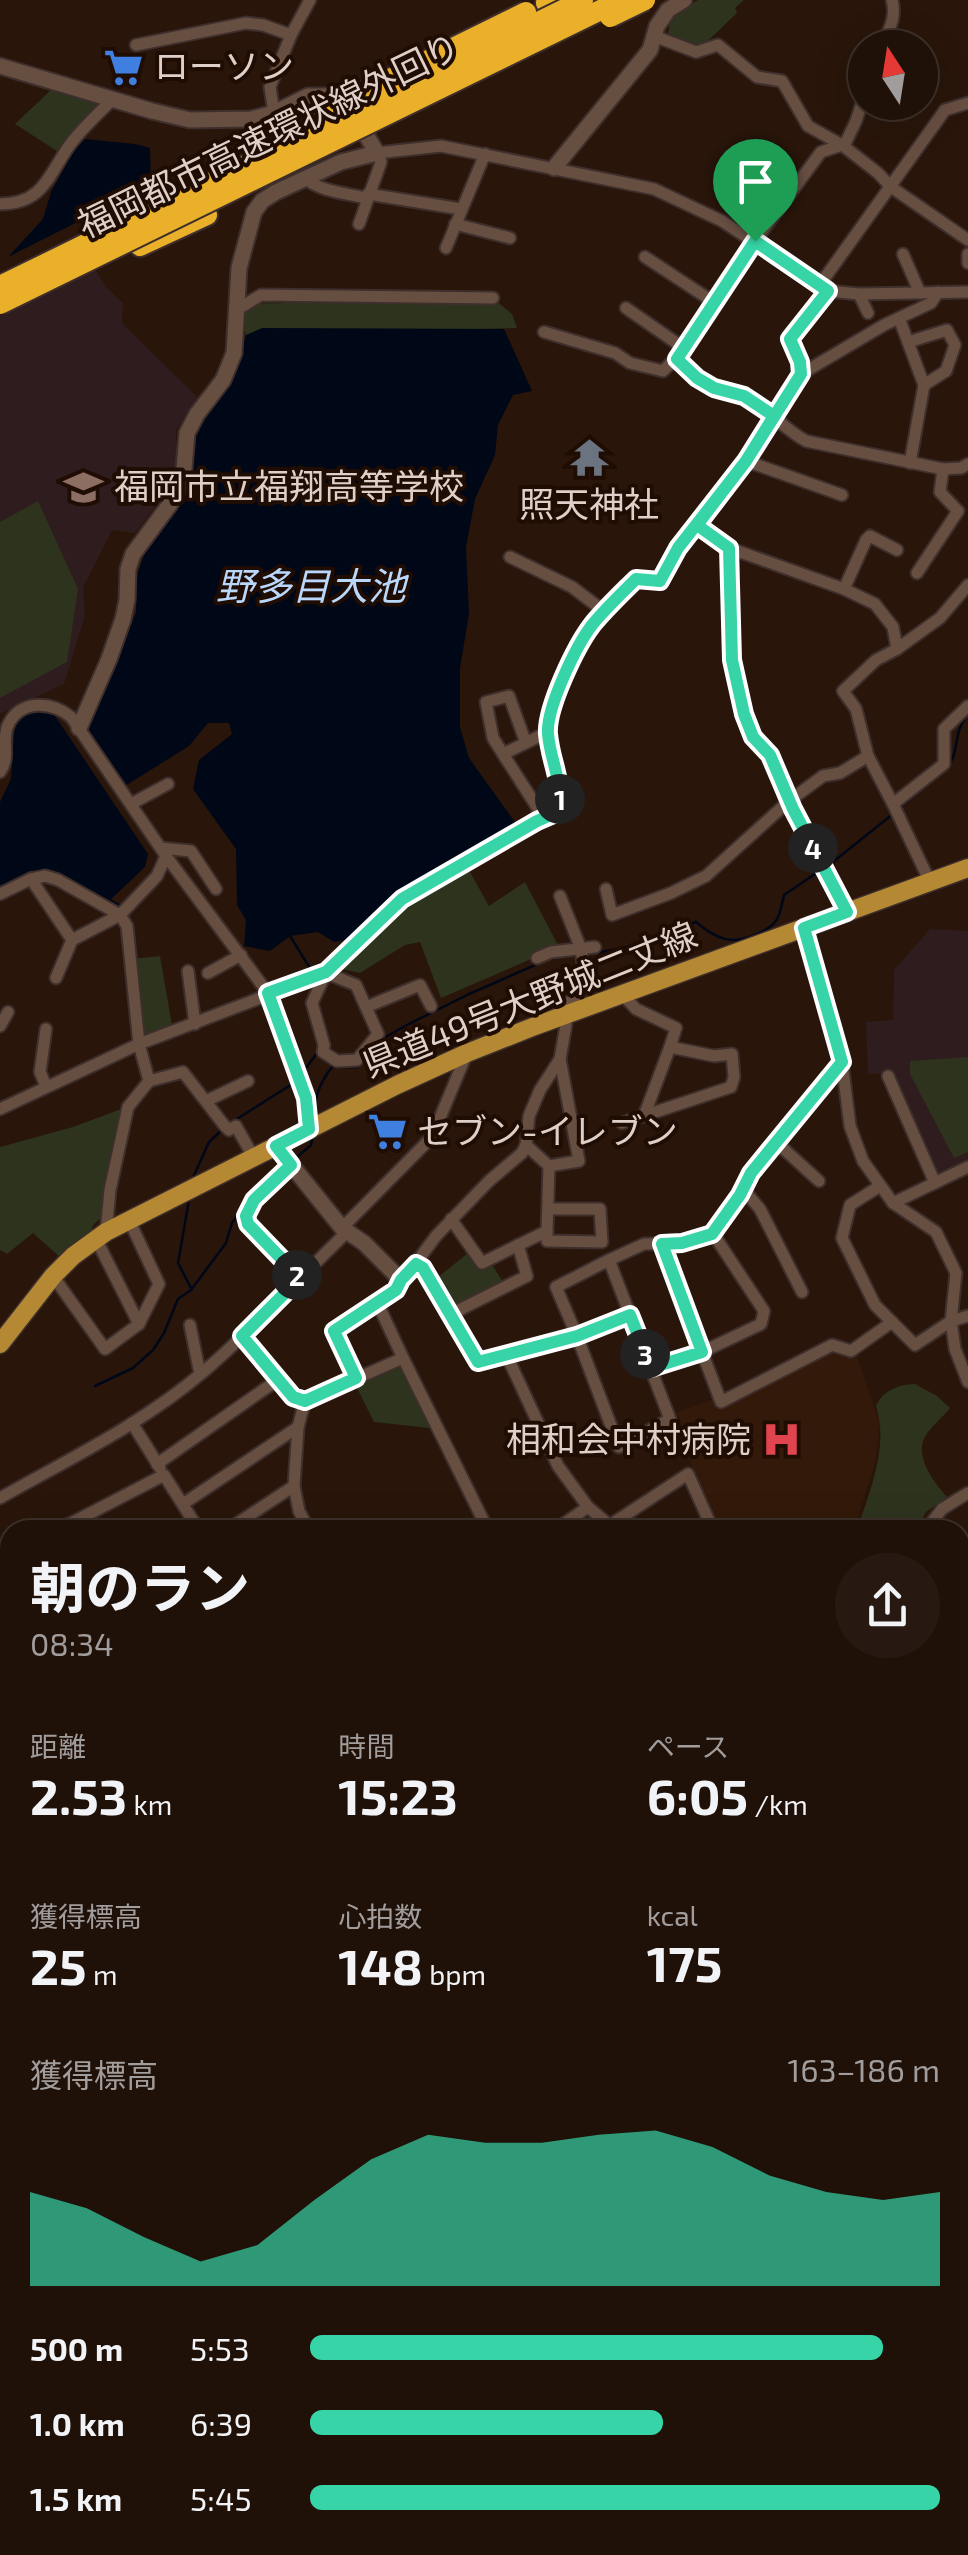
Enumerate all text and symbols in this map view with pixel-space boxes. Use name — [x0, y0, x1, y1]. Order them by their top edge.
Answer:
street label: 福岡都市高速環状線外回り — [70, 23, 466, 245]
north arrow — [848, 30, 938, 120]
map controls — [848, 30, 938, 120]
place label: ローソン — [154, 44, 294, 86]
supermarket icon: ローソン — [103, 46, 145, 88]
pin — [713, 139, 798, 242]
icon: arrive — [728, 154, 783, 209]
temple icon: 照天神社 — [568, 437, 610, 479]
place label: 福岡市立福翔高等学校 — [114, 464, 464, 506]
school or university icon: 福岡市立福翔高等学校 — [63, 466, 105, 508]
place label: 照天神社 — [519, 482, 659, 524]
water label: 野多目大池 — [216, 562, 410, 608]
pin: 1 — [535, 774, 585, 824]
text: 1 — [554, 782, 566, 816]
pin: 4 — [788, 823, 838, 873]
text: 4 — [804, 831, 822, 865]
street label: 県道49号大野城二丈線 — [356, 912, 702, 1084]
place label: セブン-イレブン — [417, 1109, 678, 1151]
supermarket icon: セブン-イレブン — [366, 1111, 408, 1153]
pin: 2 — [272, 1250, 322, 1300]
text: 2 — [289, 1258, 305, 1292]
pin: 3 — [620, 1329, 670, 1379]
text: 3 — [637, 1337, 653, 1371]
place label: 相和会中村病院 — [506, 1417, 751, 1459]
hospital icon: 相和会中村病院 — [760, 1419, 802, 1461]
text: 朝のラン — [30, 1553, 250, 1619]
button: share — [835, 1553, 940, 1658]
text: 08:34 — [30, 1624, 114, 1662]
text: 距離 — [30, 1729, 86, 1763]
text: 時間 — [338, 1729, 394, 1763]
text: ペース — [647, 1729, 729, 1763]
text: 2.53 — [30, 1765, 127, 1825]
text: 15:23 — [338, 1765, 458, 1825]
text: 6:05 — [647, 1765, 748, 1825]
text: km — [127, 1787, 172, 1821]
text: /km — [748, 1787, 808, 1821]
text: kcal — [647, 1898, 698, 1932]
text: 獲得標高 — [30, 1899, 142, 1933]
text: 心拍数 — [338, 1899, 422, 1933]
text: 175 — [647, 1932, 722, 1992]
text: 25 — [30, 1935, 87, 1995]
text: 148 — [338, 1935, 423, 1995]
text: m — [87, 1957, 117, 1991]
text: bpm — [423, 1957, 486, 1991]
text: 163–186 m — [788, 2050, 940, 2088]
text: 獲得標高 — [30, 2055, 158, 2093]
text: 500 m — [30, 2329, 123, 2367]
text: 5:53 — [190, 2329, 250, 2367]
text: 1.0 km — [30, 2404, 125, 2442]
text: 6:39 — [190, 2404, 252, 2442]
text: 1.5 km — [30, 2479, 122, 2517]
text: 5:45 — [190, 2479, 252, 2517]

